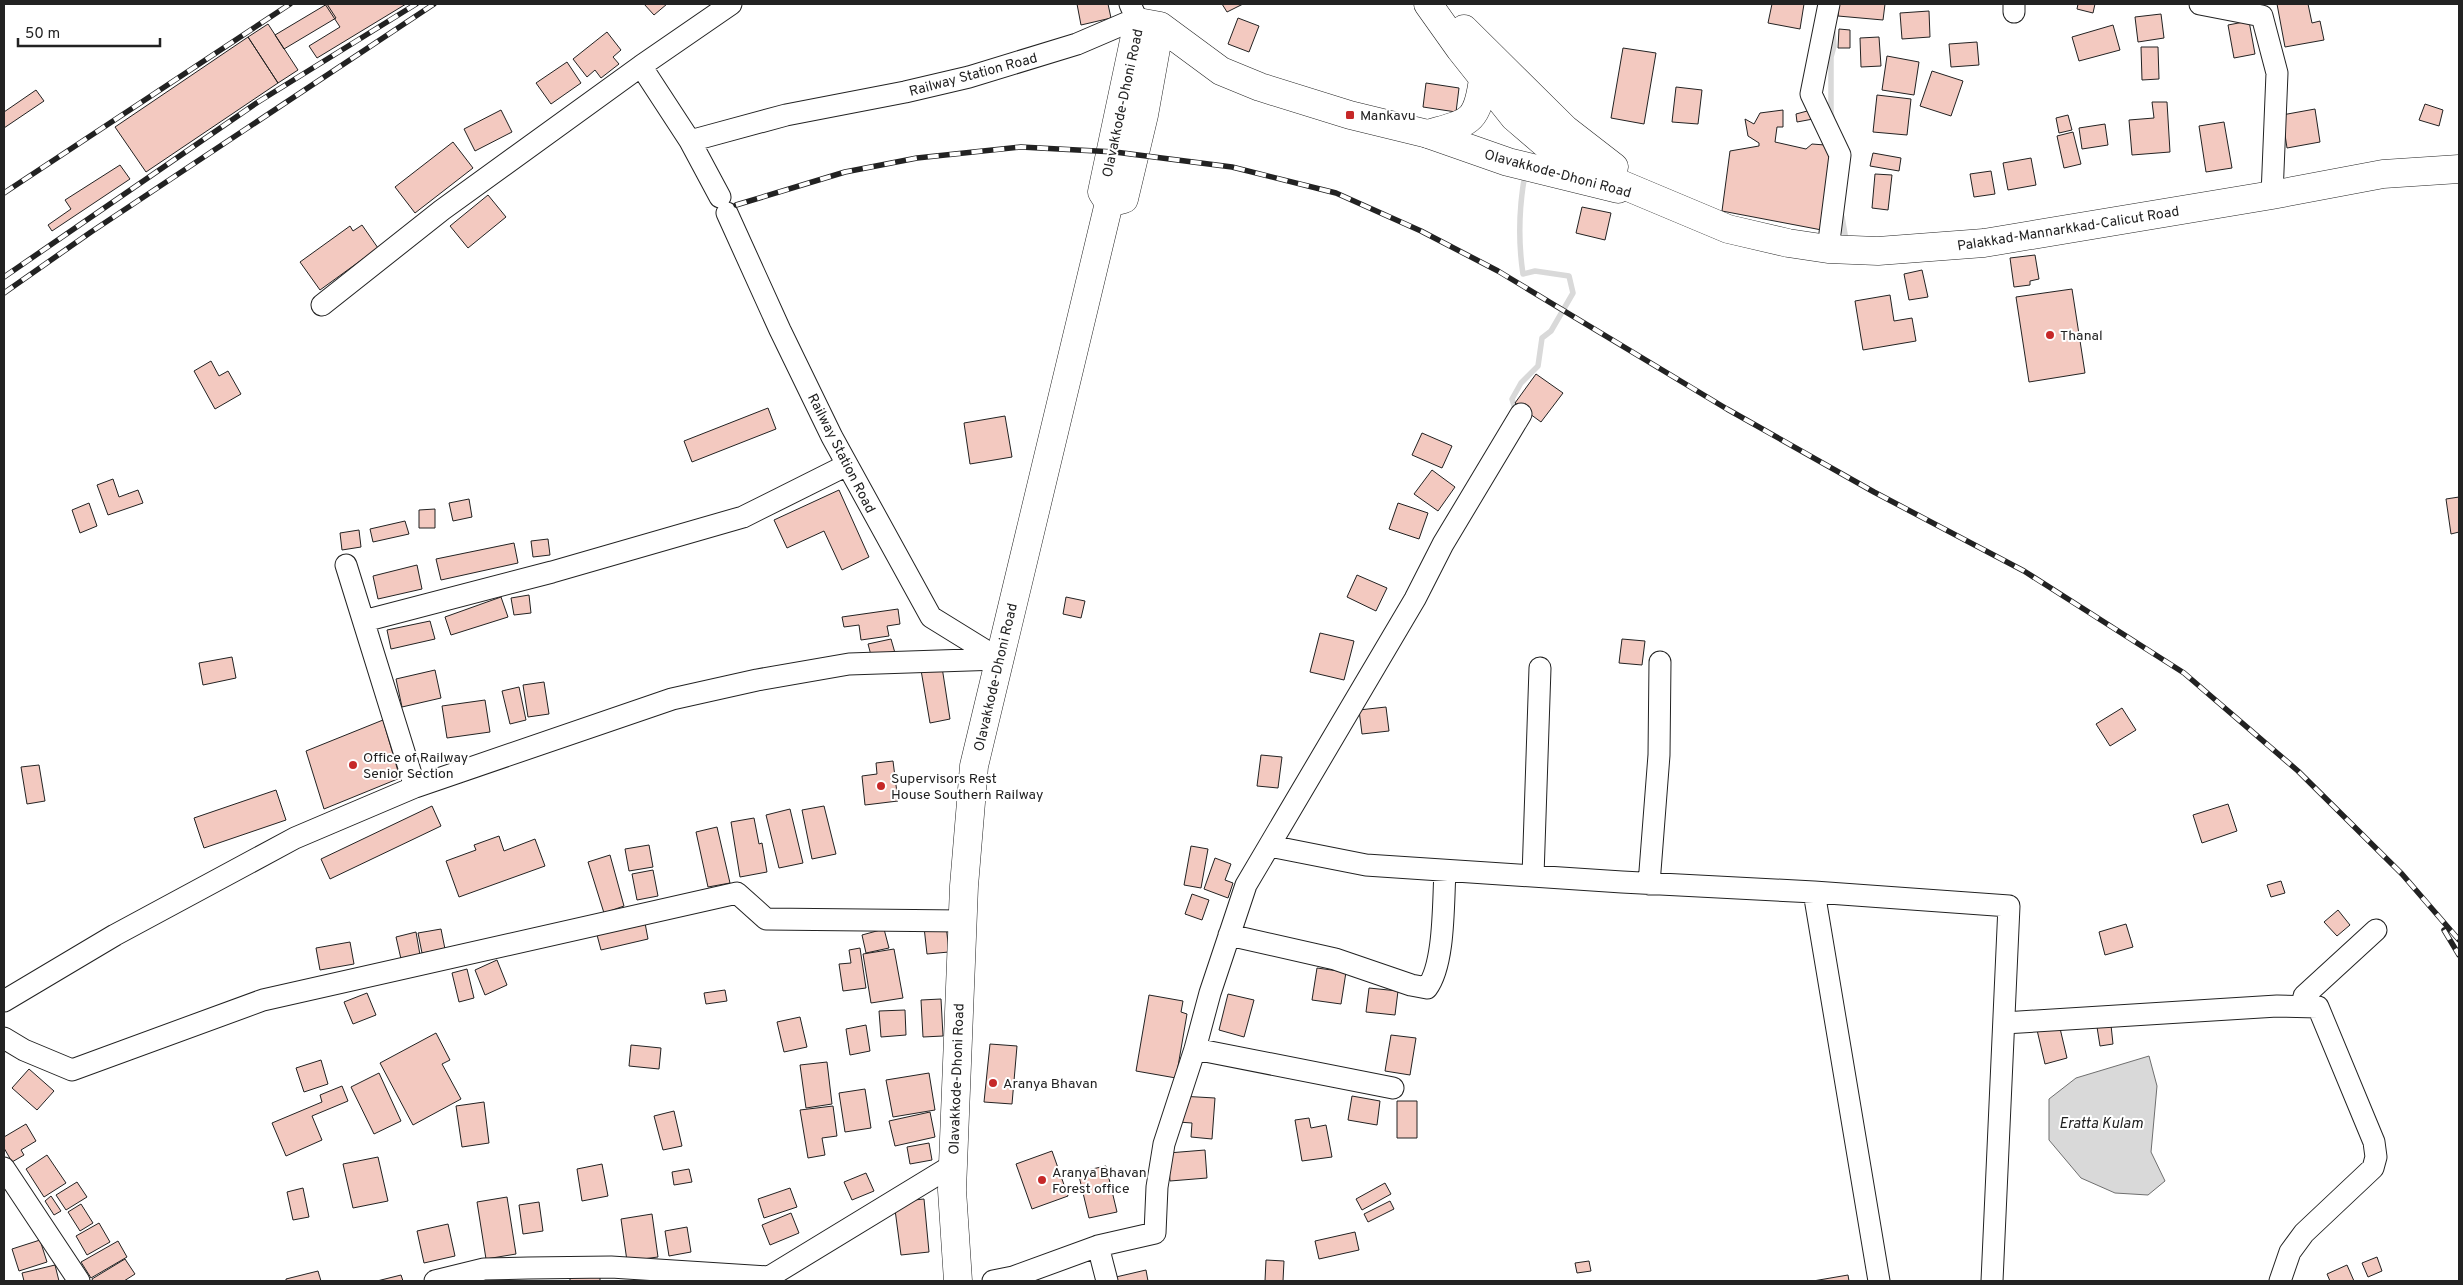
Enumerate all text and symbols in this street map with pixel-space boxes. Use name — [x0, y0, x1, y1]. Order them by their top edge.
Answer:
scale bar — [18, 15, 160, 47]
text: 50 m — [25, 25, 60, 44]
street label: Olavakkode-Dhoni Road — [1099, 27, 1148, 179]
street label: Railway Station Road — [907, 50, 1039, 101]
place label: Mankavu — [1360, 108, 1416, 125]
marker: Mankavu — [1344, 109, 1356, 121]
street label: Olavakkode-Dhoni Road — [1482, 147, 1633, 202]
street label: Palakkad-Mannarkkad-Calicut Road — [1956, 204, 2180, 255]
place label: Thanal — [2060, 328, 2103, 345]
marker: Thanal — [2044, 329, 2056, 341]
street label: Railway Station Road — [803, 391, 878, 516]
street label: Olavakkode-Dhoni Road — [971, 602, 1022, 753]
place label: Office of Railway Senior Section — [363, 750, 468, 783]
marker: Office of Railway Senior Section — [347, 759, 359, 771]
place label: Supervisors Rest House Southern Railway — [891, 771, 1043, 804]
marker: Supervisors Rest House Southern Railway — [875, 780, 887, 792]
street label: Olavakkode-Dhoni Road — [946, 1003, 969, 1155]
place label: Aranya Bhavan — [1003, 1076, 1098, 1093]
marker: Aranya Bhavan — [987, 1077, 999, 1089]
water label: Eratta Kulam — [2059, 1115, 2144, 1134]
place label: Aranya Bhavan Forest office — [1052, 1165, 1147, 1198]
marker: Aranya Bhavan Forest office — [1036, 1174, 1048, 1186]

